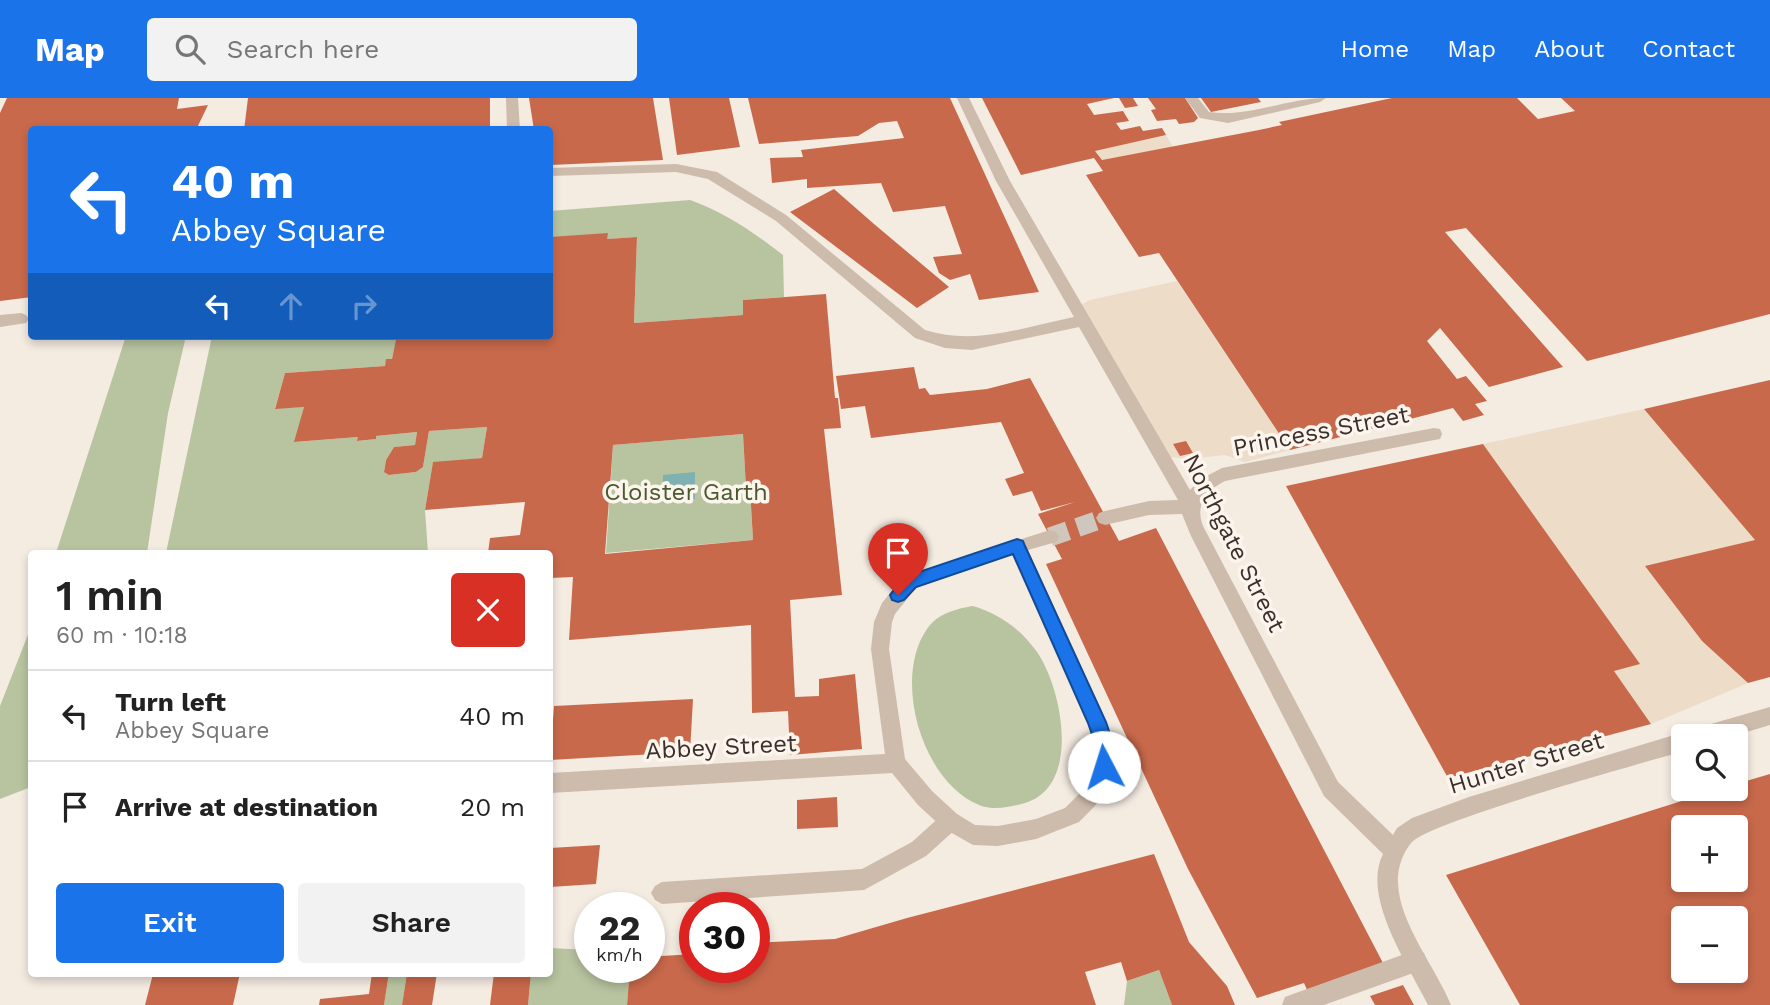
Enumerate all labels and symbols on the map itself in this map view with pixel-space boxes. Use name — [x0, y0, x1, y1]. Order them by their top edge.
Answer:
street label: Princess Street — [1231, 400, 1411, 462]
street label: Northgate Street — [1177, 449, 1291, 637]
park label: Cloister Garth — [604, 478, 768, 506]
pin — [868, 523, 928, 595]
street label: Hunter Street — [1445, 726, 1607, 800]
street label: Abbey Street — [645, 729, 797, 765]
position arrow — [1067, 730, 1141, 804]
speed limit sign: 30 — [679, 892, 770, 983]

